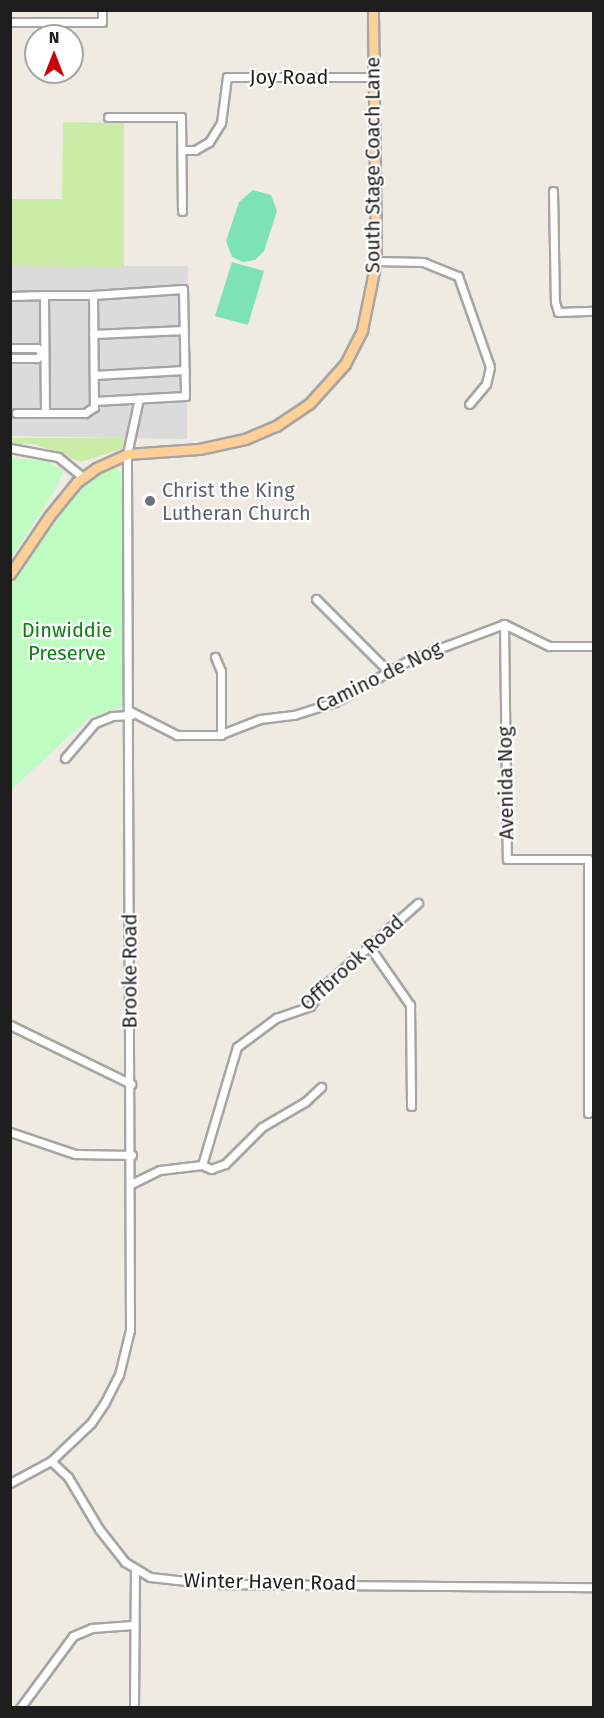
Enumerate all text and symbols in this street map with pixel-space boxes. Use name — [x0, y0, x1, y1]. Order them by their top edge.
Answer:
north arrow — [24, 24, 84, 84]
text: N — [49, 28, 59, 47]
street label: South Stage Coach Lane — [361, 57, 385, 273]
street label: Joy Road — [250, 65, 328, 89]
place label: Christ the King Lutheran Church — [162, 478, 311, 525]
marker: Christ the King Lutheran Church — [143, 494, 157, 508]
park label: Dinwiddie Preserve — [22, 618, 112, 665]
street label: Camino de Nog — [312, 636, 446, 718]
street label: Avenida Nog — [493, 726, 519, 840]
street label: Offbrook Road — [295, 910, 409, 1016]
street label: Brooke Road — [118, 913, 142, 1029]
street label: Winter Haven Road — [183, 1568, 357, 1596]

